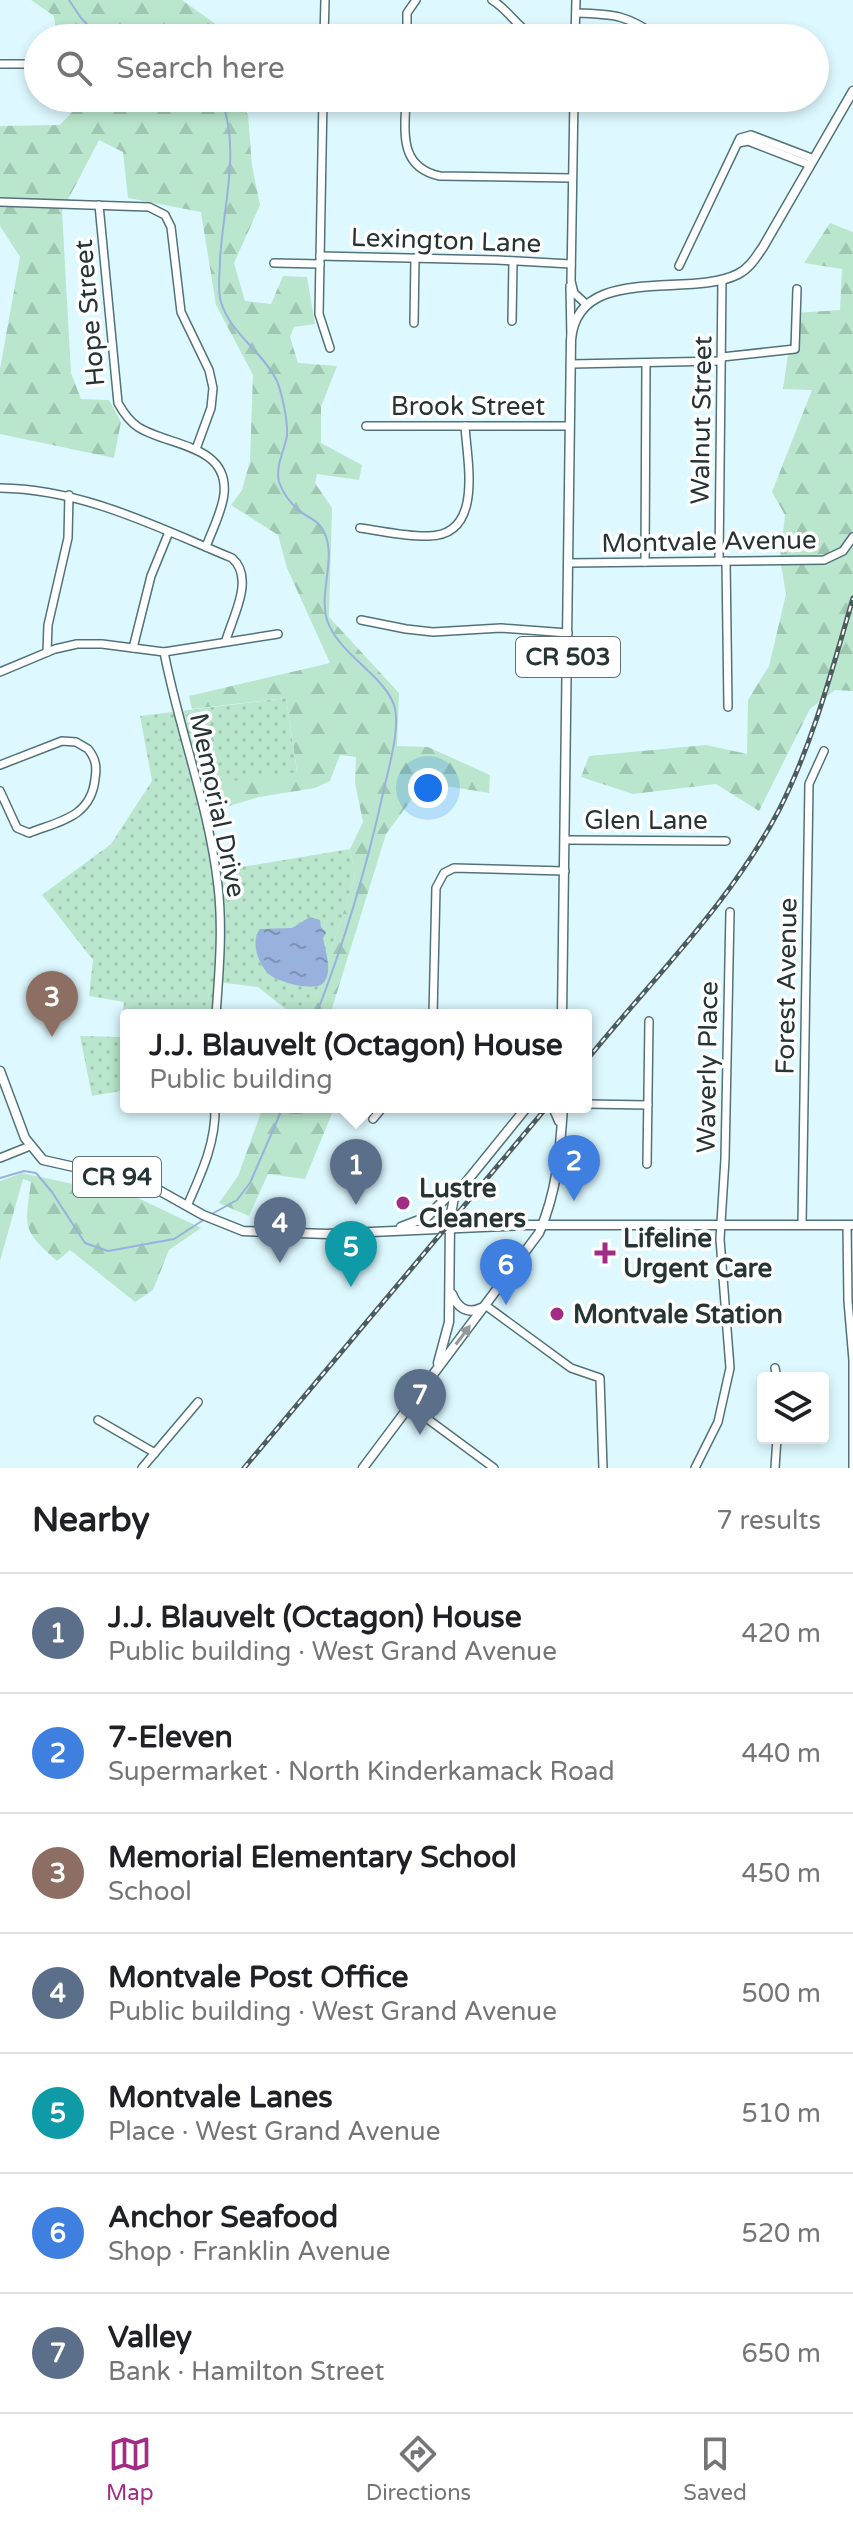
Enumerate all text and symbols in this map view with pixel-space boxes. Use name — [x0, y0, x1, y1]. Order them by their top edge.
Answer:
search box — [24, 24, 829, 112]
icon: search — [52, 46, 96, 90]
text: Search here — [116, 50, 285, 87]
street label: Lexington Lane — [350, 222, 542, 259]
street label: Hope Street — [68, 238, 111, 388]
street label: Walnut Street — [685, 335, 718, 505]
street label: Brook Street — [391, 391, 545, 422]
street label: Montvale Avenue — [601, 524, 817, 559]
road number: CR 503 — [516, 637, 620, 677]
street label: Memorial Drive — [183, 710, 252, 900]
your location — [408, 768, 448, 808]
street label: Glen Lane — [584, 805, 708, 836]
street label: Forest Avenue — [769, 897, 804, 1075]
pin: 3 — [26, 971, 78, 1037]
street label: Waverly Place — [691, 981, 724, 1153]
popup — [120, 1009, 592, 1113]
text: J.J. Blauvelt (Octagon) House — [149, 1027, 563, 1064]
text: Public building — [149, 1064, 333, 1095]
pin: 2 — [548, 1135, 600, 1201]
pin: 1 — [330, 1139, 382, 1205]
road number: CR 94 — [73, 1157, 161, 1197]
place label: Lustre Cleaners — [419, 1173, 526, 1234]
marker: Lustre Cleaners — [394, 1194, 412, 1212]
pin: 4 — [254, 1197, 306, 1263]
pin: 5 — [325, 1221, 377, 1287]
place label: Lifeline Urgent Care — [623, 1223, 772, 1284]
pin: 6 — [480, 1239, 532, 1305]
marker: Lifeline Urgent Care — [594, 1242, 616, 1264]
place label: Montvale Station — [573, 1299, 783, 1330]
marker: Montvale Station — [548, 1305, 566, 1323]
one-way arrow — [455, 1324, 471, 1345]
pin: 7 — [394, 1369, 446, 1435]
map controls — [757, 1372, 829, 1444]
button: layers — [757, 1372, 829, 1444]
text: Nearby — [32, 1500, 150, 1541]
text: 7 results — [716, 1505, 821, 1536]
text: J.J. Blauvelt (Octagon) House — [108, 1599, 522, 1636]
text: 1 — [50, 1618, 66, 1649]
text: 420 m — [741, 1618, 821, 1649]
text: Public building · West Grand Avenue — [108, 1636, 557, 1667]
text: 7-Eleven — [108, 1719, 233, 1756]
text: 2 — [50, 1738, 66, 1769]
text: 440 m — [741, 1738, 821, 1769]
text: Supermarket · North Kinderkamack Road — [108, 1756, 615, 1787]
text: Memorial Elementary School — [108, 1839, 517, 1876]
text: 3 — [50, 1858, 66, 1889]
text: 450 m — [741, 1858, 821, 1889]
text: School — [108, 1876, 192, 1907]
text: Montvale Post Office — [108, 1959, 409, 1996]
text: 4 — [50, 1978, 66, 2009]
text: 500 m — [741, 1978, 821, 2009]
text: Public building · West Grand Avenue — [108, 1996, 557, 2027]
text: Montvale Lanes — [108, 2079, 333, 2116]
text: 5 — [50, 2098, 66, 2129]
text: 510 m — [741, 2098, 821, 2129]
text: Place · West Grand Avenue — [108, 2116, 440, 2147]
text: Anchor Seafood — [108, 2199, 338, 2236]
text: 6 — [50, 2218, 66, 2249]
text: 520 m — [741, 2218, 821, 2249]
text: Shop · Franklin Avenue — [108, 2236, 390, 2267]
text: Valley — [108, 2319, 192, 2356]
text: 7 — [50, 2338, 66, 2369]
text: 650 m — [741, 2338, 821, 2369]
text: Bank · Hamilton Street — [108, 2356, 384, 2387]
tab: Map — [106, 2432, 154, 2506]
tab: Directions — [366, 2432, 471, 2506]
tab: Saved — [683, 2432, 747, 2506]

